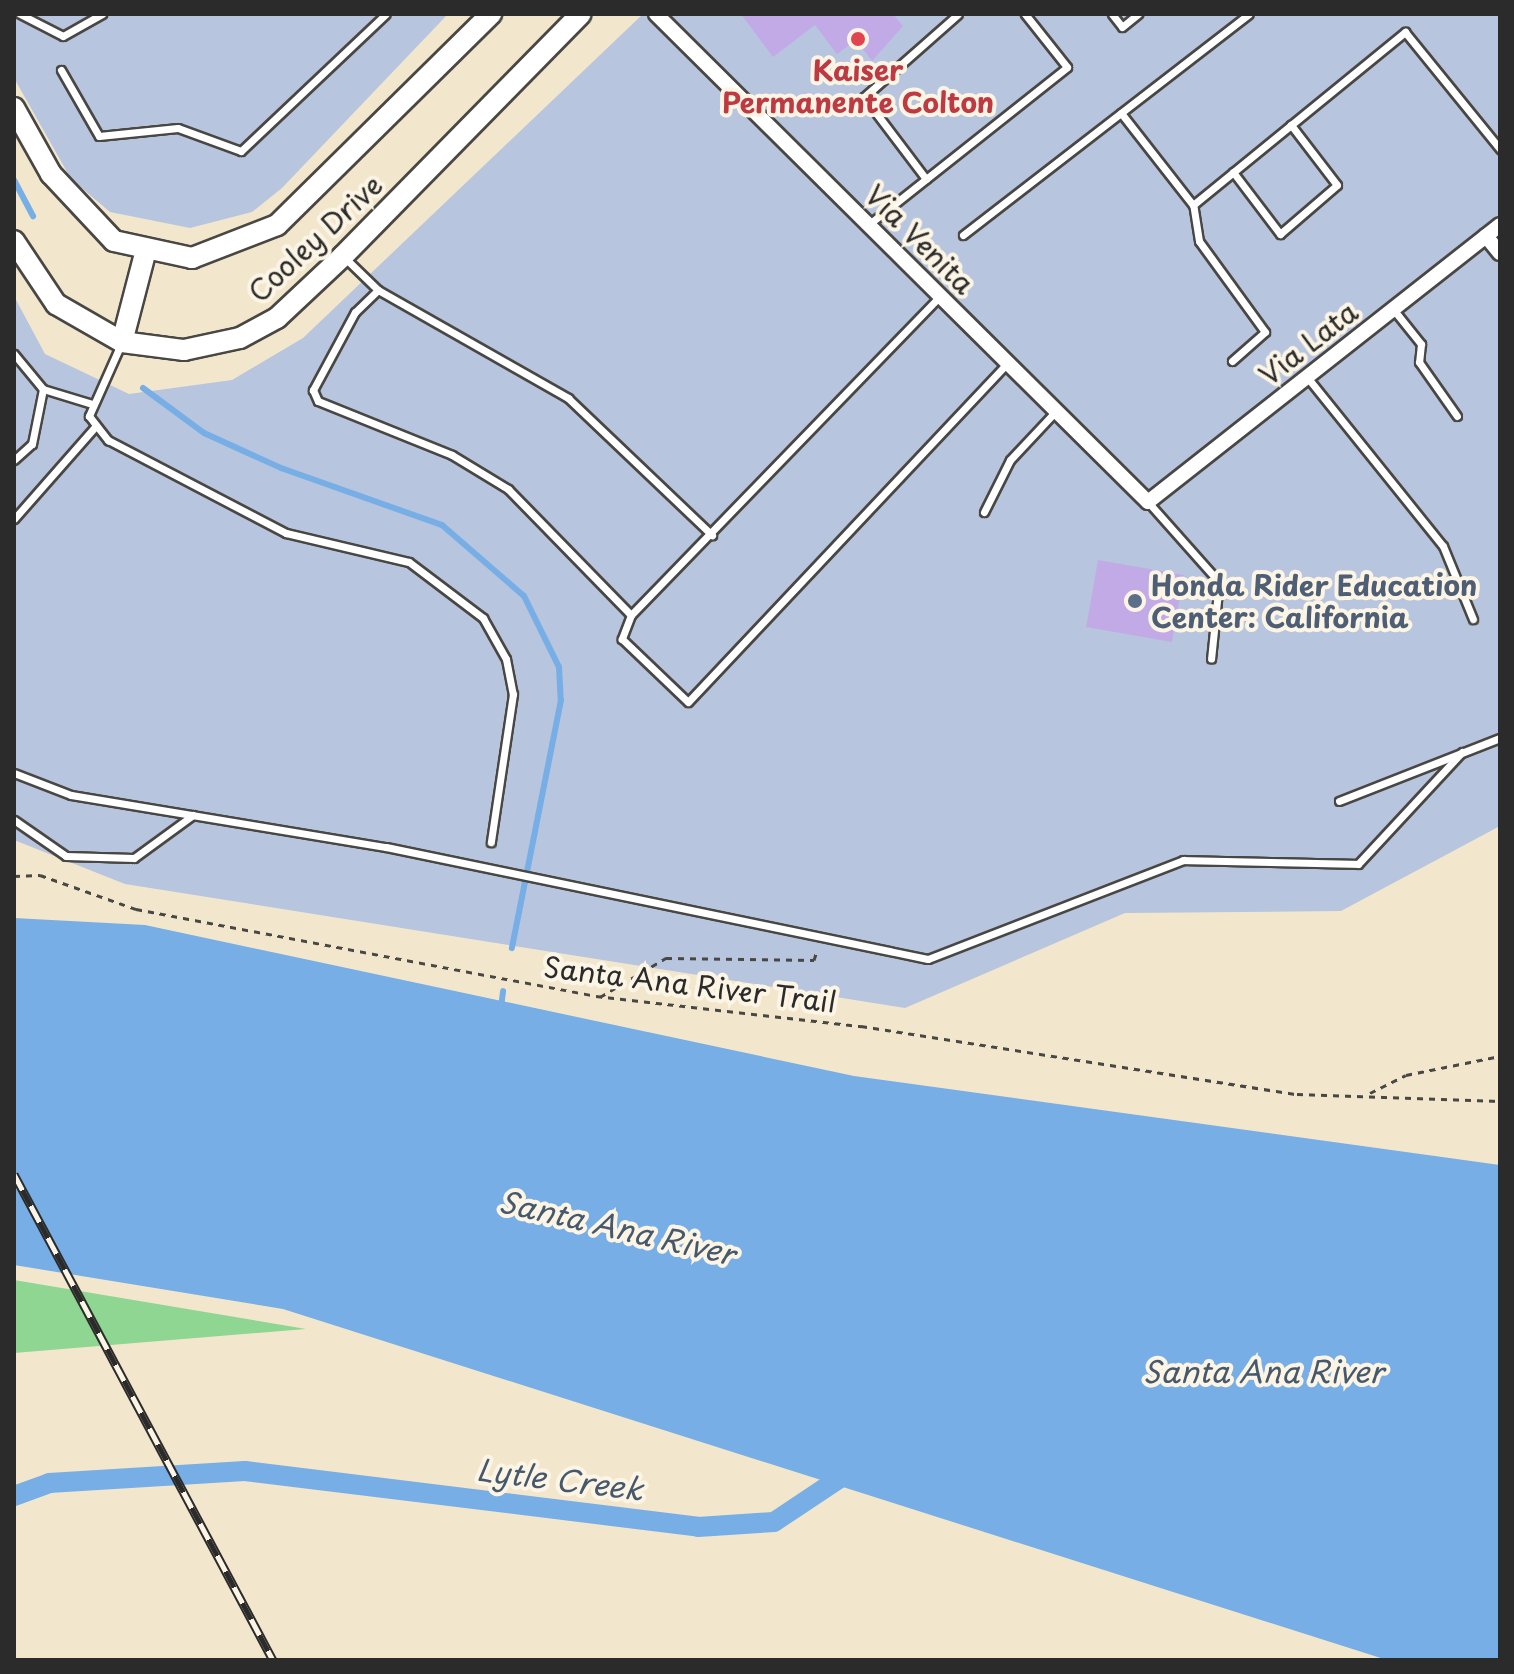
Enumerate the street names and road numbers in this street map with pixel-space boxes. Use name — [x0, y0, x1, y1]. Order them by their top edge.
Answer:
street label: Cooley Drive — [241, 167, 389, 309]
street label: Via Venita — [859, 178, 981, 300]
street label: Via Lata — [1253, 294, 1363, 392]
street label: Santa Ana River Trail — [542, 949, 838, 1019]

